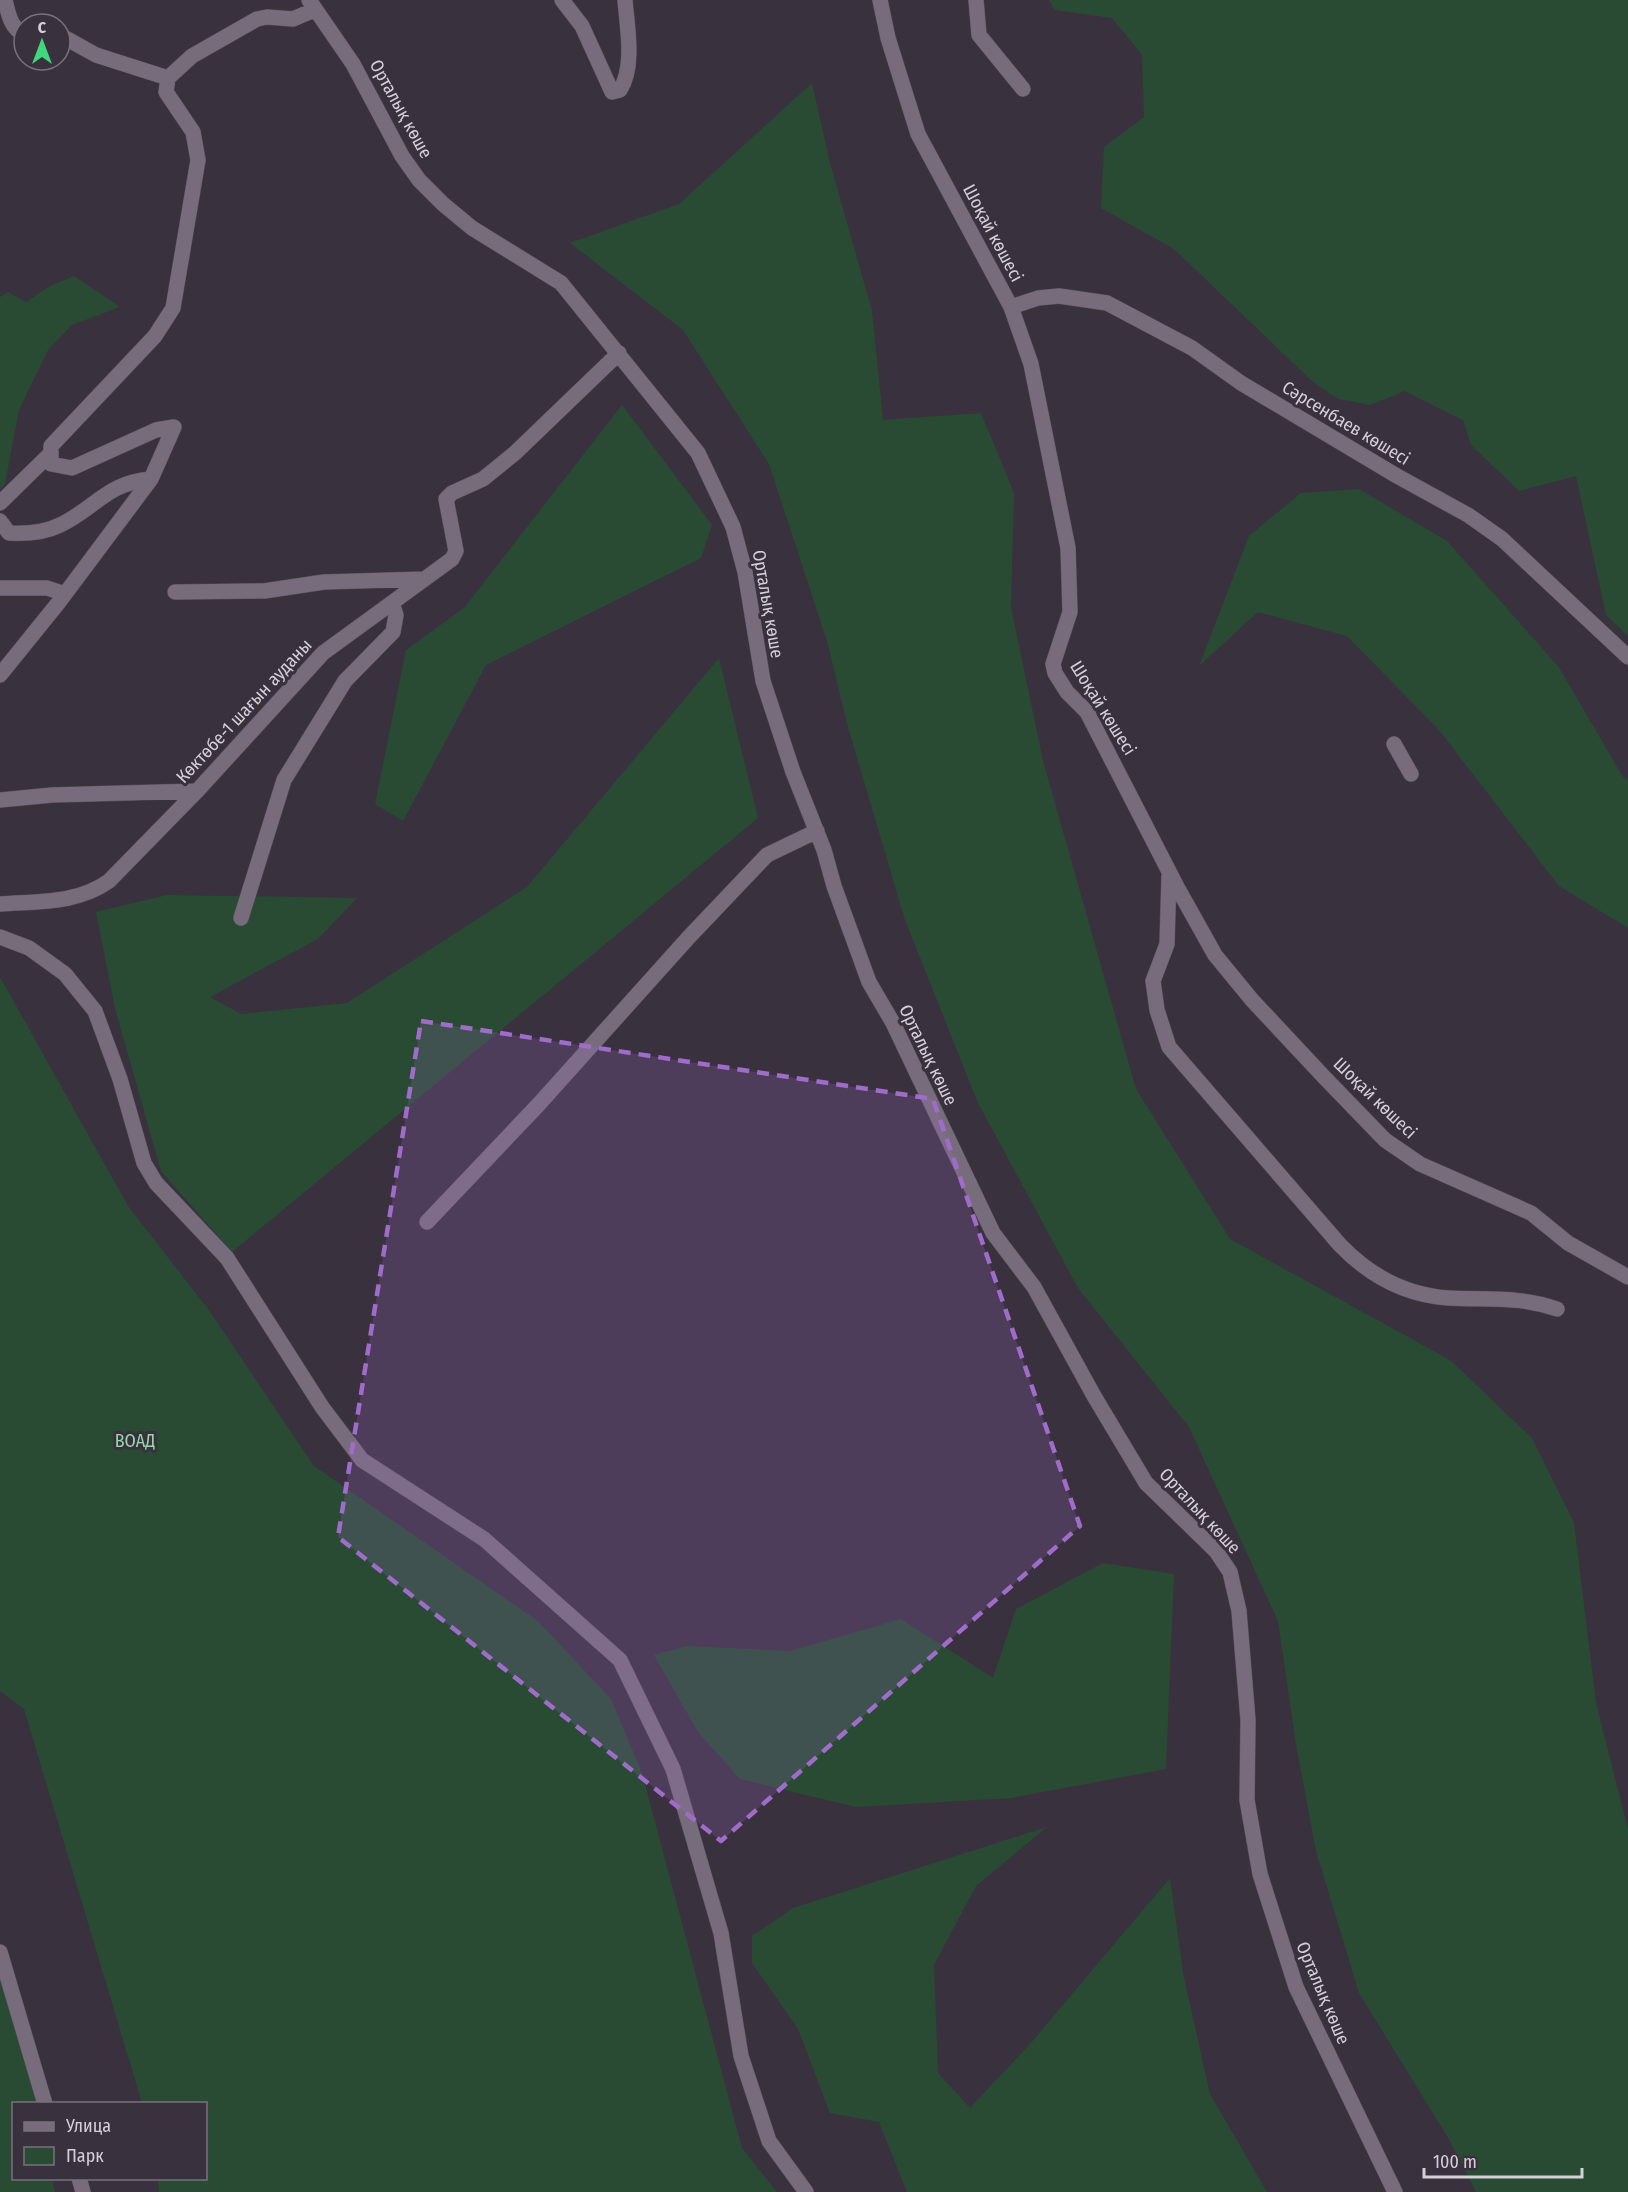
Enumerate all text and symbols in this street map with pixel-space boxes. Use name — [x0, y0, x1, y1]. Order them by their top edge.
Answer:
north arrow — [12, 12, 72, 72]
text: С — [38, 18, 47, 37]
street label: Орталық көше — [365, 56, 437, 162]
street label: Шоқай көшесі — [958, 180, 1028, 286]
street label: Сәрсенбаев көшесі — [1278, 376, 1414, 470]
street label: Орталық көше — [748, 548, 788, 660]
street label: Көктөбе-1 шағын ауданы — [172, 634, 316, 788]
street label: Шоқай көшесі — [1065, 657, 1141, 759]
street label: Орталық көше — [894, 1001, 962, 1109]
street label: Шоқай көшесі — [1329, 1053, 1421, 1143]
park label: ВОАД — [115, 1430, 155, 1452]
street label: Орталық көше — [1155, 1463, 1245, 1559]
street label: Орталық көше — [1292, 1938, 1355, 2048]
legend — [12, 2102, 207, 2180]
text: Улица — [65, 2115, 111, 2137]
scale bar — [1424, 2141, 1582, 2179]
text: Парк — [66, 2145, 104, 2167]
text: 100 m — [1433, 2151, 1477, 2173]

